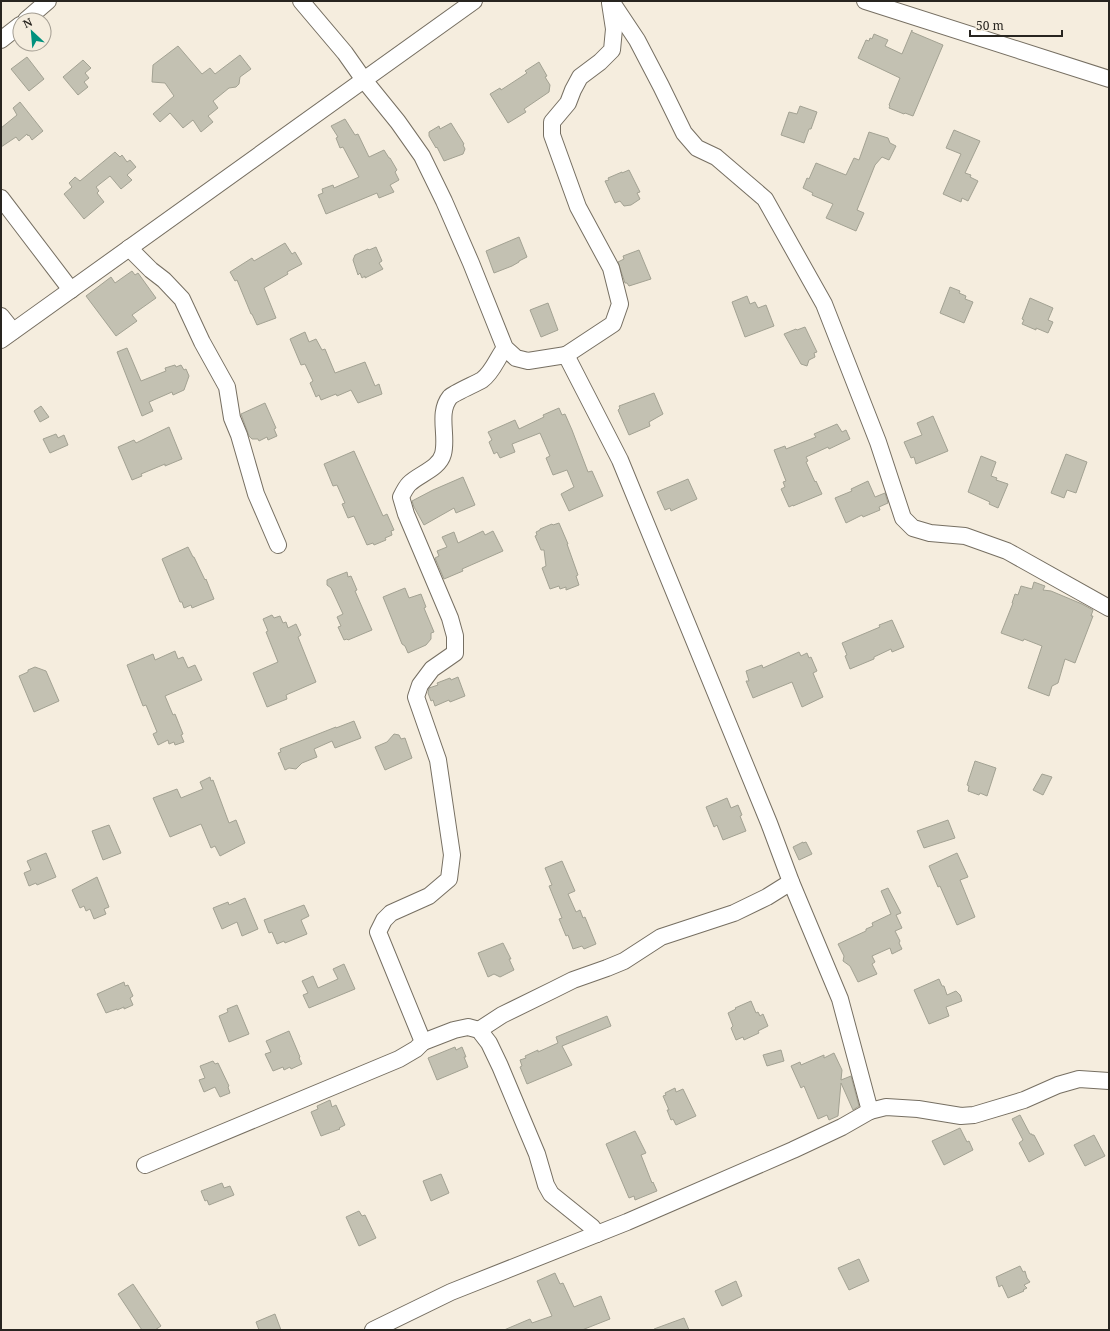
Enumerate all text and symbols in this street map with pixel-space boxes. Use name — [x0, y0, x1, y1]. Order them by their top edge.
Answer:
north arrow — [12, 12, 52, 52]
scale bar — [970, 12, 1062, 38]
text: N — [20, 14, 35, 31]
text: 50 m — [976, 17, 1004, 34]

